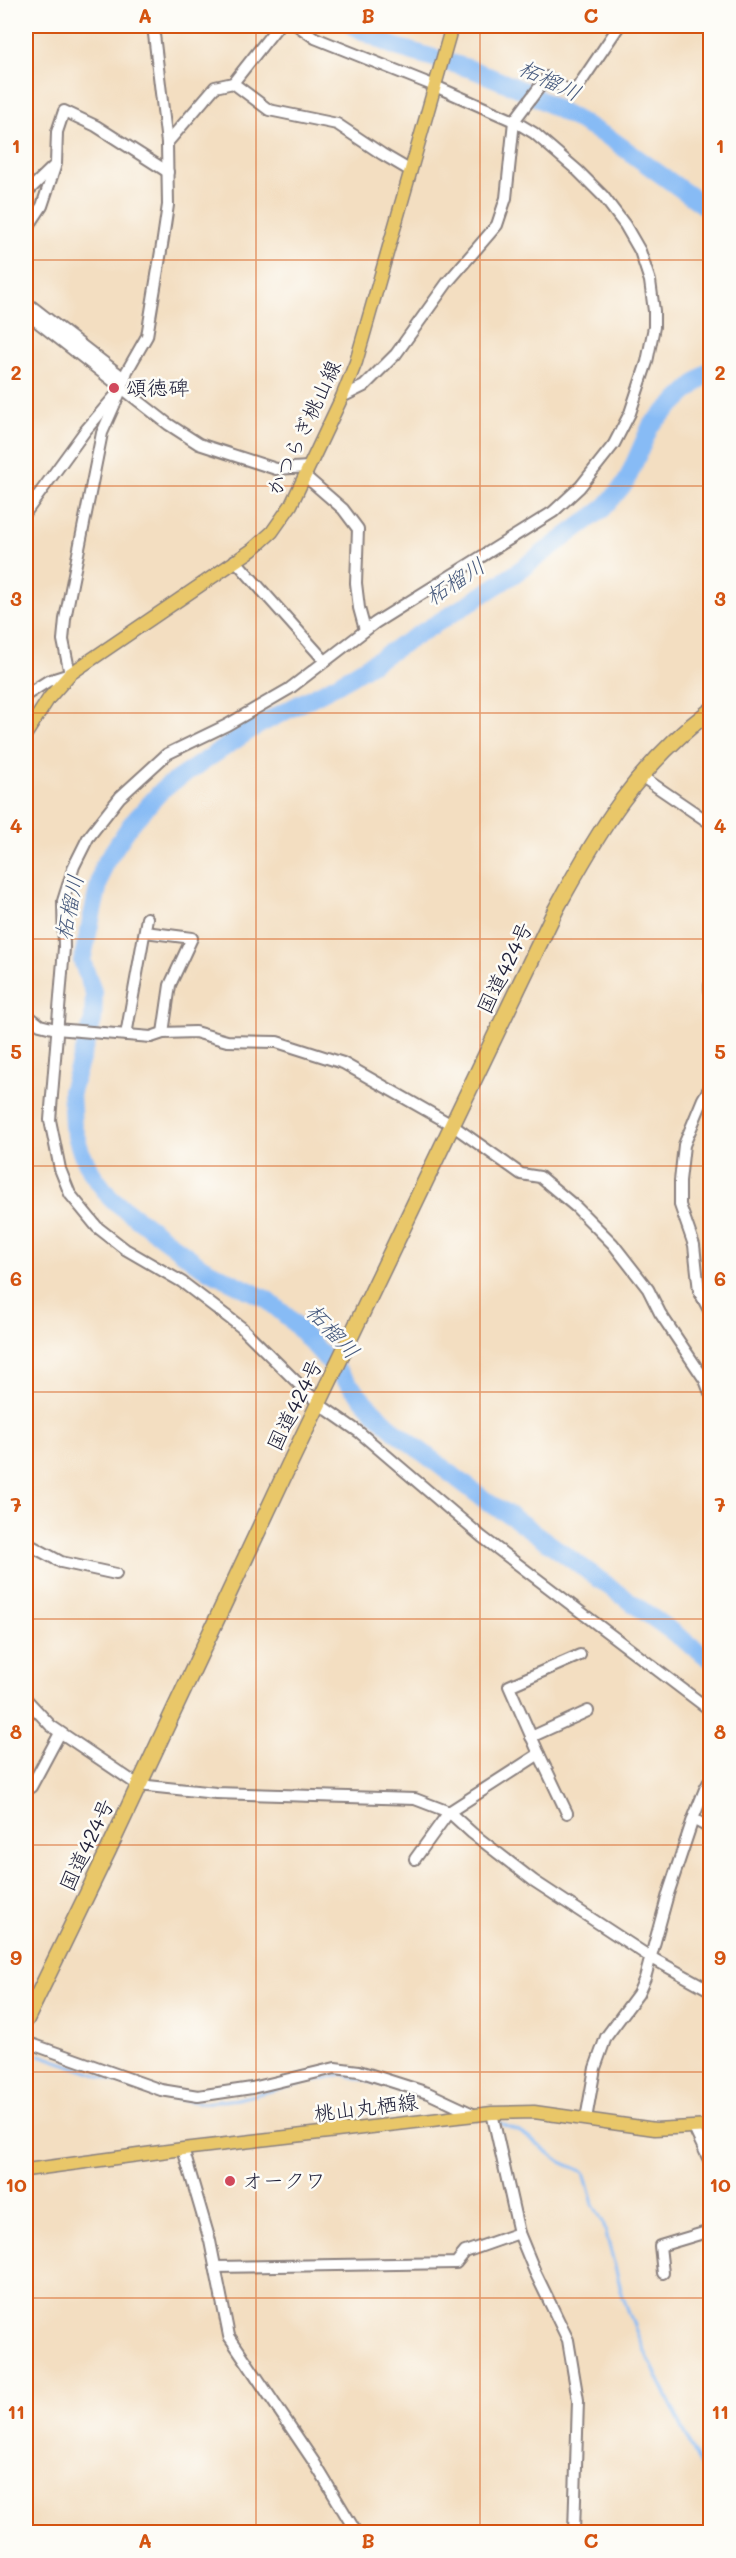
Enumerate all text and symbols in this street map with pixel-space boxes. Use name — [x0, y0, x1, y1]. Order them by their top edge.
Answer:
text: A — [138, 2, 152, 28]
text: B — [361, 2, 375, 28]
text: C — [584, 2, 599, 28]
water label: 柘榴川 — [514, 52, 586, 107]
text: 1 — [12, 132, 20, 158]
text: 1 — [716, 132, 724, 158]
street label: かつらぎ桃山線 — [259, 355, 346, 500]
text: 2 — [10, 359, 22, 385]
text: 2 — [714, 359, 726, 385]
place label: 頌徳碑 — [126, 373, 189, 400]
marker: 頌徳碑 — [107, 381, 121, 395]
water label: 柘榴川 — [419, 550, 490, 611]
text: 3 — [10, 585, 22, 611]
text: 3 — [714, 585, 726, 611]
text: 4 — [10, 812, 23, 838]
text: 4 — [714, 812, 727, 838]
water label: 柘榴川 — [47, 872, 90, 942]
street label: 国道424号 — [470, 917, 538, 1018]
text: 5 — [10, 1038, 22, 1064]
text: 5 — [714, 1038, 726, 1064]
text: 6 — [10, 1265, 22, 1291]
text: 6 — [714, 1265, 726, 1291]
water label: 柘榴川 — [300, 1297, 366, 1365]
street label: 国道424号 — [260, 1354, 328, 1455]
text: 7 — [10, 1491, 22, 1517]
text: 7 — [714, 1491, 726, 1517]
text: 8 — [10, 1718, 22, 1744]
text: 8 — [714, 1718, 726, 1744]
street label: 国道424号 — [52, 1794, 119, 1895]
text: 9 — [10, 1944, 22, 1970]
text: 9 — [714, 1944, 726, 1970]
street label: 桃山丸栖線 — [312, 2087, 420, 2126]
place label: オークワ — [242, 2166, 326, 2193]
text: 10 — [5, 2171, 27, 2197]
text: 10 — [709, 2171, 731, 2197]
marker: オークワ — [223, 2174, 237, 2188]
text: 11 — [7, 2398, 25, 2424]
text: 11 — [711, 2398, 729, 2424]
text: A — [138, 2527, 152, 2553]
text: B — [361, 2527, 375, 2553]
text: C — [584, 2527, 599, 2553]

